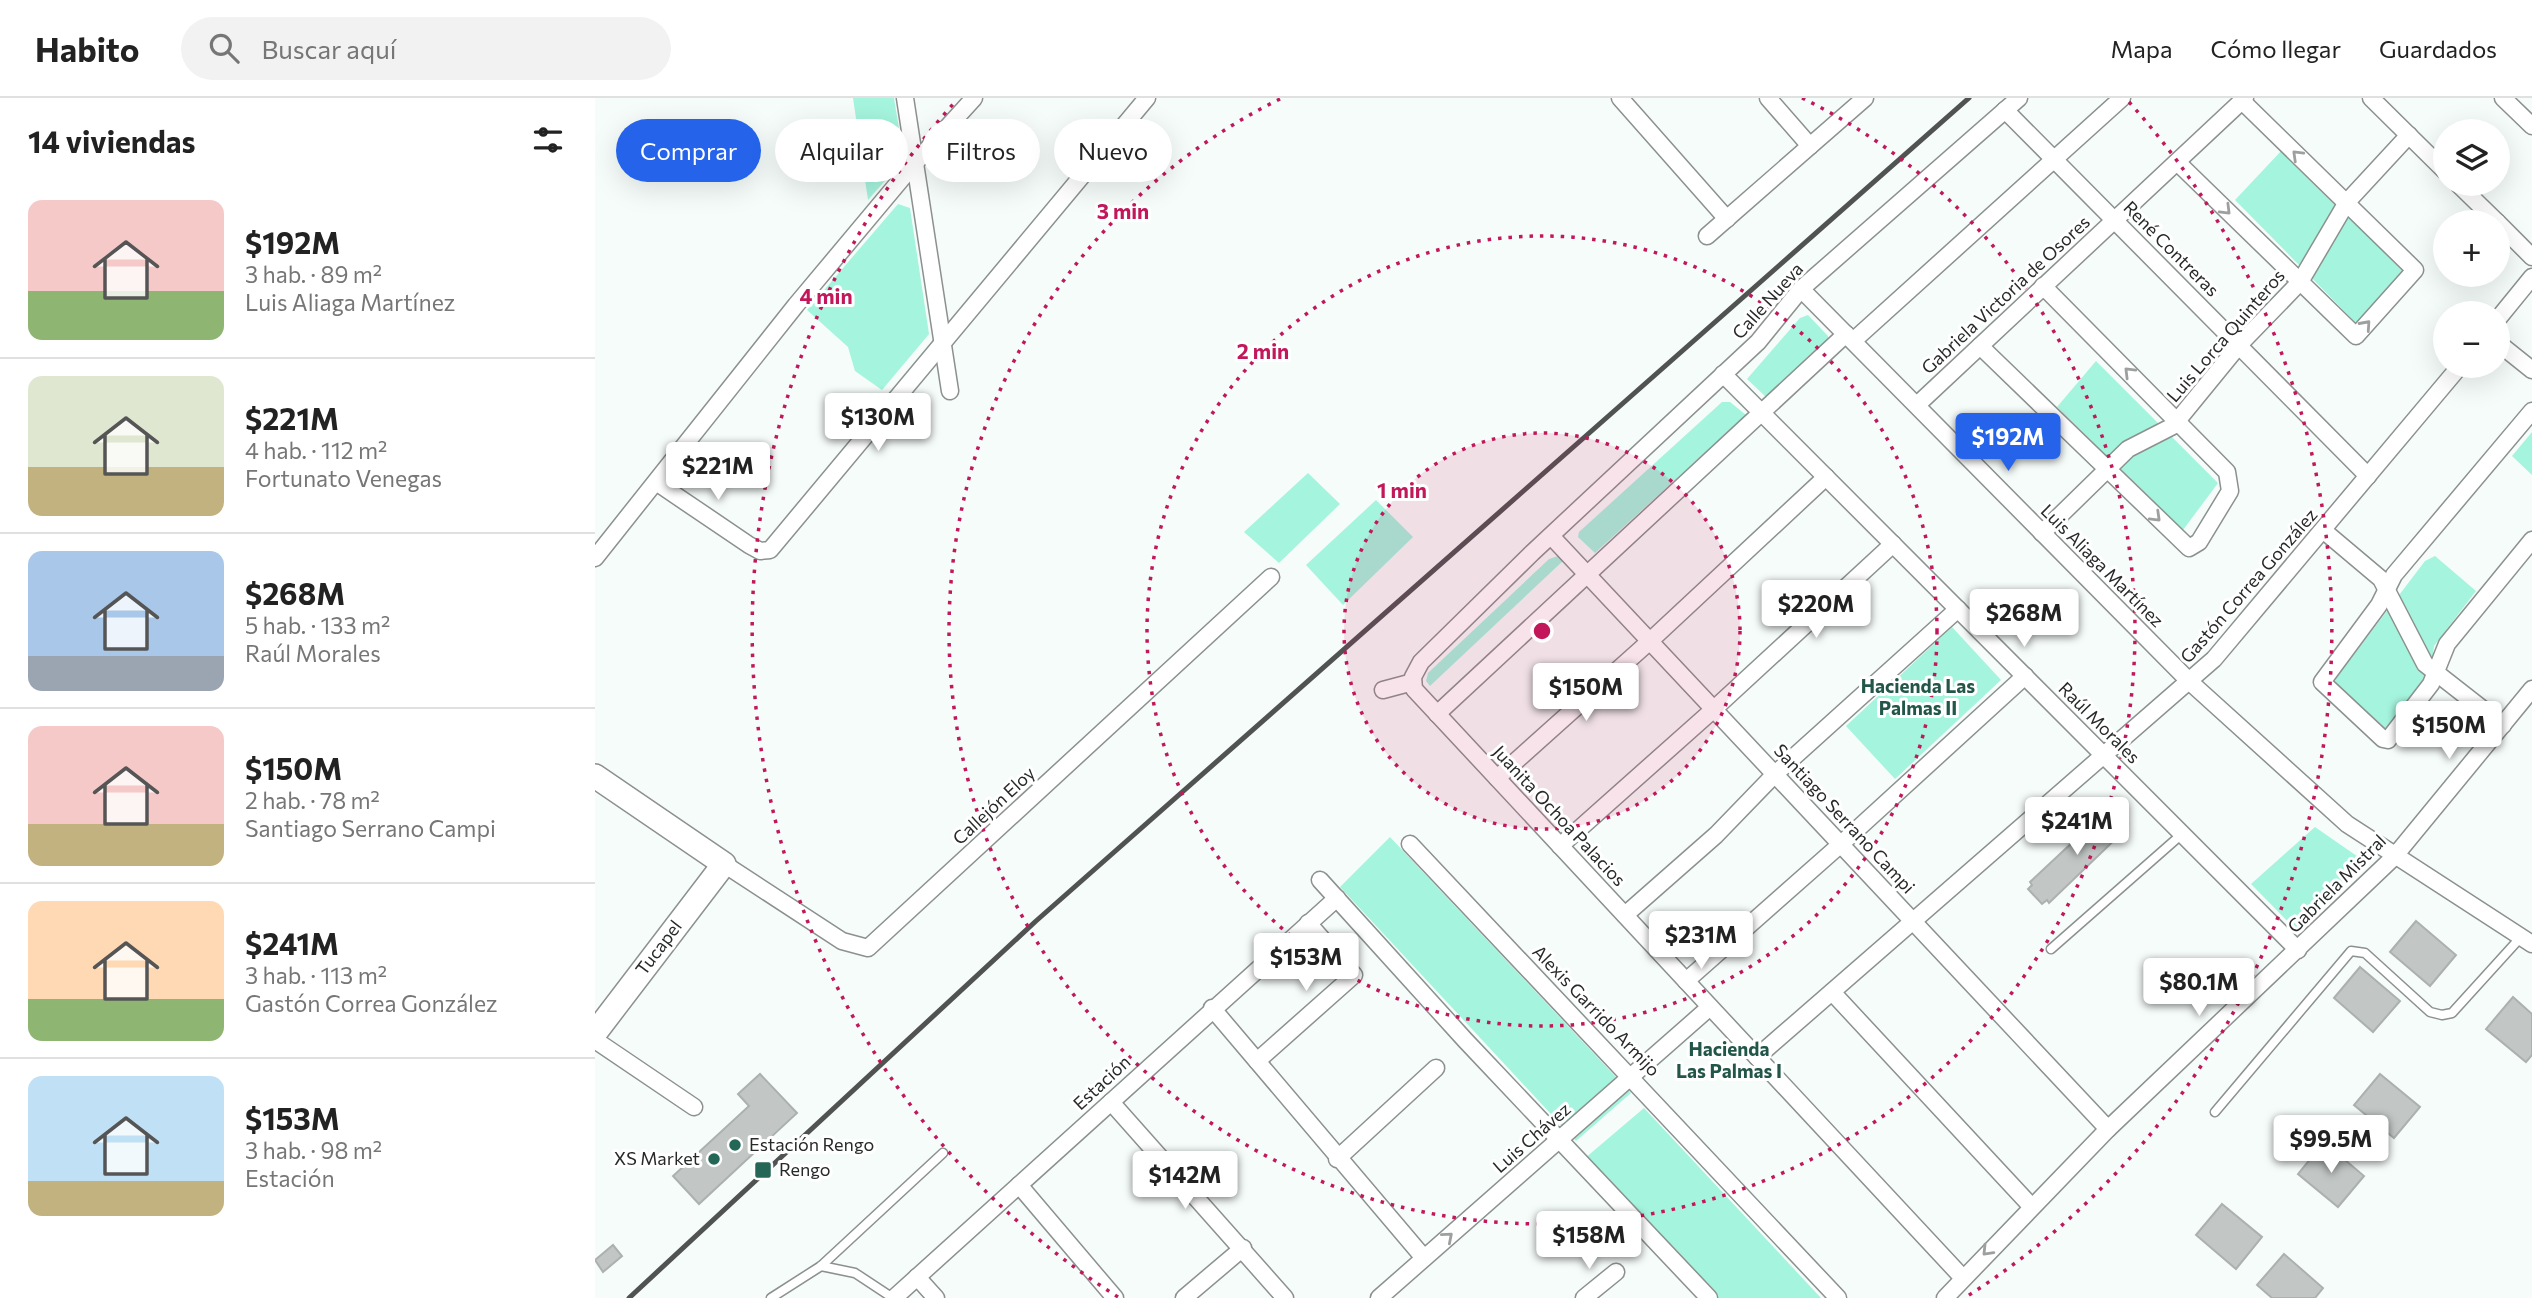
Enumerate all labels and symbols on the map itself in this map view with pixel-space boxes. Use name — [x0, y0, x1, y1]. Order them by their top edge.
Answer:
one-way arrow — [2293, 150, 2306, 163]
street label: René Contreras — [2119, 196, 2224, 301]
text: 3 min — [1097, 198, 1149, 223]
one-way arrow — [2218, 201, 2231, 214]
street label: Gabriela Victoria de Osores — [1917, 210, 2094, 378]
street label: Calle Nueva — [1727, 258, 1807, 343]
street label: Luis Lorca Quinteros — [2162, 265, 2289, 406]
text: 4 min — [799, 283, 853, 308]
one-way arrow — [2358, 320, 2370, 333]
text: 2 min — [1237, 338, 1289, 363]
one-way arrow — [2124, 368, 2137, 381]
pin: $130M — [829, 394, 927, 453]
pin: $192M — [1959, 414, 2057, 473]
pin: $221M — [669, 442, 767, 502]
text: 1 min — [1377, 477, 1427, 502]
street label: Luis Aliaga Martínez — [2037, 499, 2169, 631]
street label: Gastón Correa González — [2175, 504, 2321, 667]
one-way arrow — [2148, 508, 2161, 521]
pin: $220M — [1767, 580, 1865, 640]
pin: $268M — [1975, 589, 2073, 649]
centre of rings — [1530, 619, 1554, 643]
pin: $150M — [1537, 664, 1635, 723]
district label: Hacienda Las Palmas II — [1861, 674, 1975, 719]
street label: Raúl Morales — [2054, 677, 2145, 768]
pin: $150M — [2400, 702, 2498, 761]
street label: Santiago Serrano Campi — [1770, 739, 1920, 898]
street label: Juanita Ochoa Palacios — [1489, 740, 1631, 890]
street label: Callejón Eloy — [948, 762, 1039, 849]
pin: $241M — [2028, 798, 2126, 857]
street label: Gabriela Mistral — [2282, 829, 2390, 937]
pin: $231M — [1652, 912, 1750, 971]
street label: Tucapel — [630, 916, 686, 979]
pin: $153M — [1257, 934, 1355, 993]
street label: Alexis Garrido Armijo — [1528, 940, 1665, 1080]
pin: $80.1M — [2142, 958, 2256, 1018]
district label: Hacienda Las Palmas I — [1676, 1037, 1782, 1082]
street label: Estación — [1068, 1050, 1134, 1114]
street label: Luis Chávez — [1488, 1097, 1575, 1177]
pin: $99.5M — [2274, 1116, 2388, 1175]
place label: Estación Rengo — [749, 1133, 874, 1155]
marker: Estación Rengo — [727, 1137, 743, 1153]
place label: XS Market — [614, 1147, 700, 1169]
marker: XS Market — [706, 1151, 722, 1167]
pin: $142M — [1136, 1152, 1234, 1211]
place label: Rengo — [779, 1158, 831, 1180]
marker: Rengo — [753, 1160, 773, 1180]
pin: $158M — [1540, 1212, 1638, 1271]
one-way arrow — [1440, 1233, 1453, 1245]
one-way arrow — [1982, 1243, 1995, 1256]

